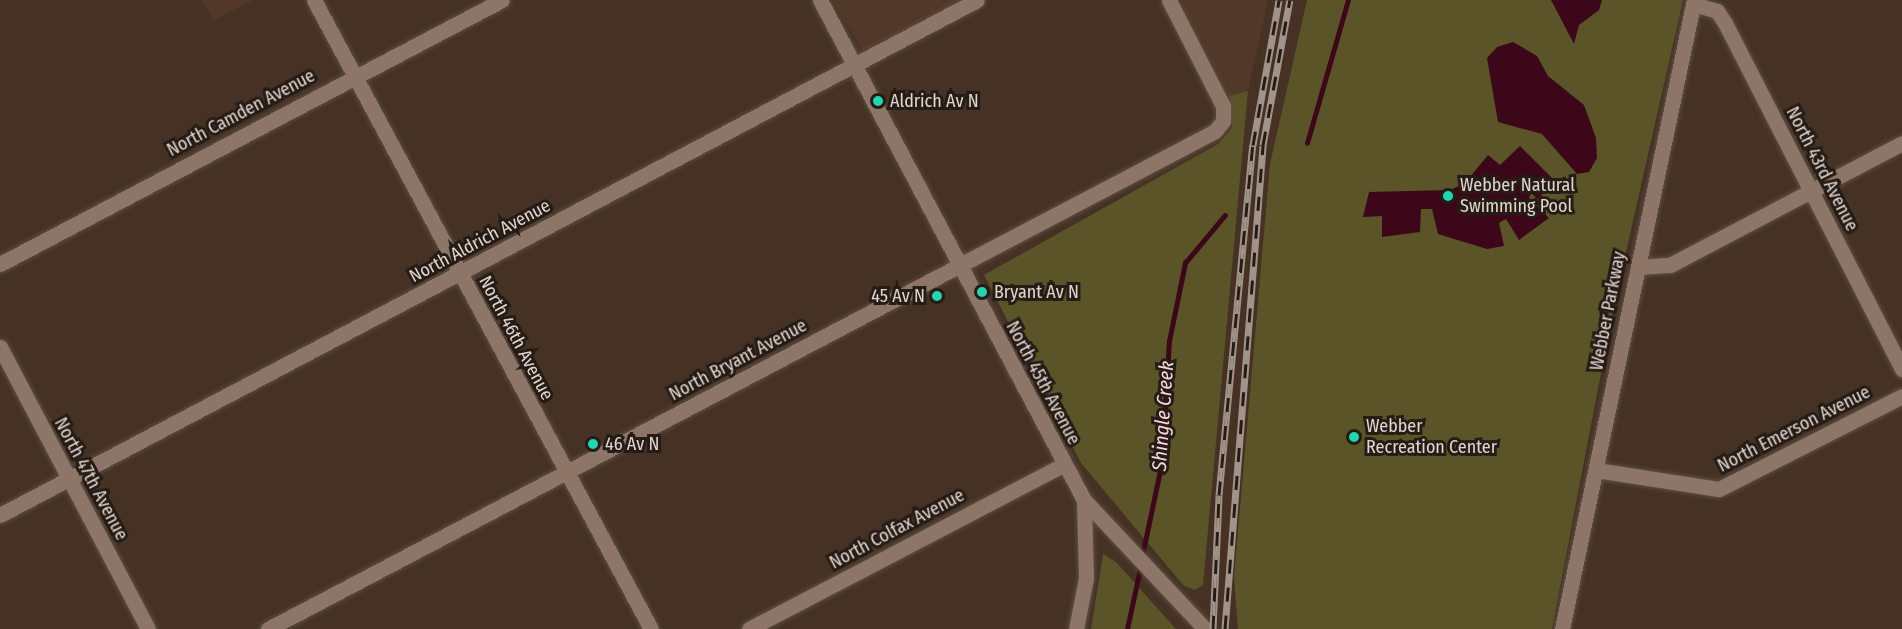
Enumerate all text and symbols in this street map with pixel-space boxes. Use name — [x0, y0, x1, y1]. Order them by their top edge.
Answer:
street label: North Camden Avenue — [163, 65, 319, 161]
place label: Aldrich Av N — [890, 90, 979, 112]
marker: Aldrich Av N — [871, 94, 885, 108]
street label: North 43rd Avenue — [1781, 103, 1863, 235]
place label: Webber Natural Swimming Pool — [1460, 175, 1575, 218]
marker: Webber Natural Swimming Pool — [1441, 189, 1455, 203]
street label: North Aldrich Avenue — [406, 195, 554, 287]
street label: Webber Parkway — [1586, 250, 1630, 372]
street label: North 46th Avenue — [474, 272, 558, 404]
place label: Bryant Av N — [994, 281, 1079, 303]
place label: 45 Av N — [871, 285, 925, 307]
marker: Bryant Av N — [975, 285, 989, 299]
marker: 45 Av N — [930, 289, 944, 303]
street label: North Bryant Avenue — [666, 315, 810, 405]
street label: North 45th Avenue — [1001, 318, 1085, 448]
water label: Shingle Creek — [1147, 360, 1179, 472]
street label: North Emerson Avenue — [1714, 381, 1874, 477]
street label: North 47th Avenue — [50, 414, 132, 544]
place label: Webber Recreation Center — [1366, 416, 1497, 458]
marker: Webber Recreation Center — [1347, 430, 1361, 444]
place label: 46 Av N — [605, 433, 660, 455]
marker: 46 Av N — [586, 437, 600, 451]
street label: North Colfax Avenue — [826, 484, 968, 574]

